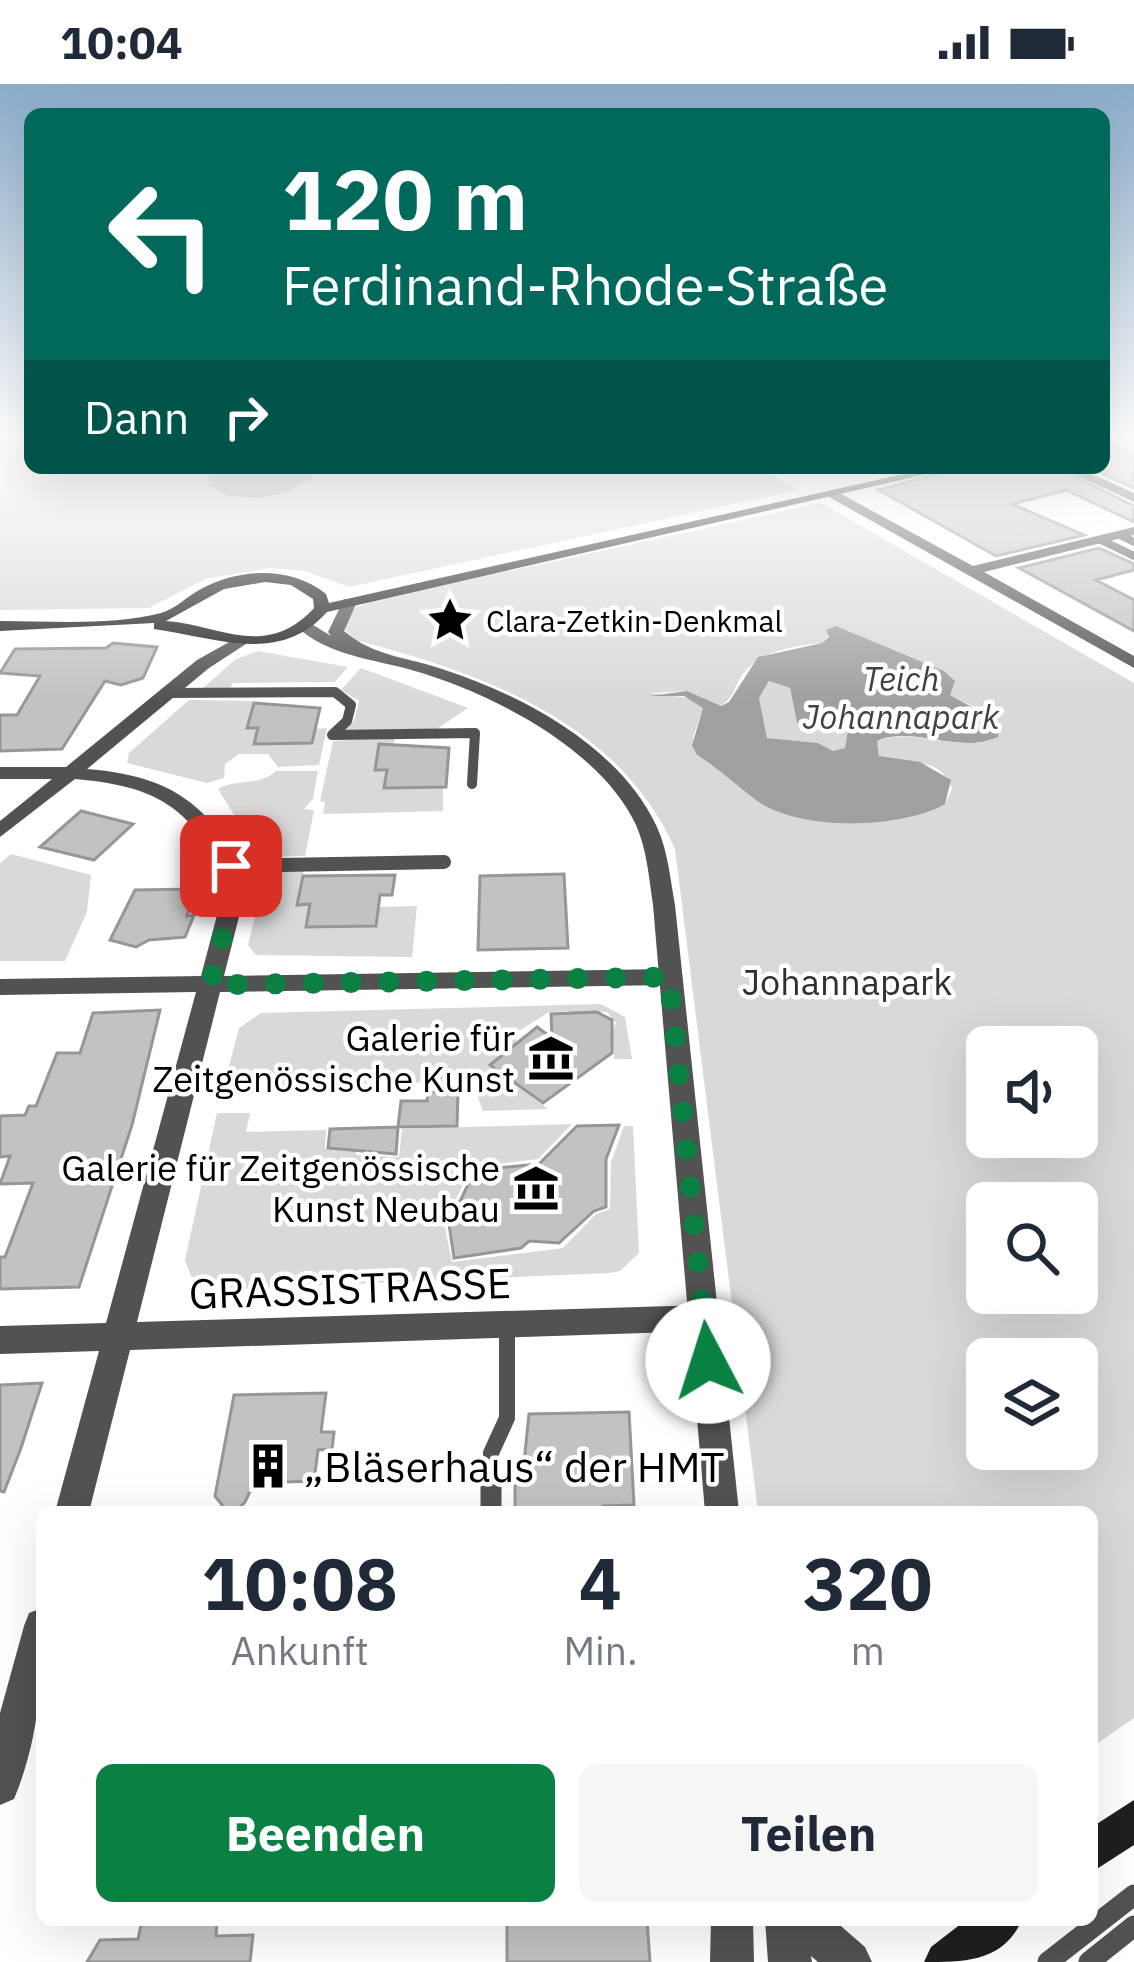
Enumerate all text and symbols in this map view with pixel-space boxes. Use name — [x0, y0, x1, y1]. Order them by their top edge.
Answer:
text: 10:04 — [60, 13, 183, 71]
text: 120 m — [282, 144, 528, 253]
icon: left — [84, 156, 240, 312]
text: Ferdinand-Rhode-Straße — [282, 250, 888, 320]
icon: right — [213, 384, 279, 450]
text: Dann — [84, 388, 189, 446]
place icon: Clara-Zetkin-Denkmal — [425, 595, 475, 645]
place label: Clara-Zetkin-Denkmal — [486, 601, 783, 640]
water label: Teich Johannapark — [803, 657, 1000, 738]
pin — [180, 815, 282, 917]
icon: arrive — [198, 833, 264, 899]
park label: Johannapark — [742, 958, 952, 1005]
place label: Galerie für Zeitgenössische Kunst — [153, 1014, 515, 1102]
map controls — [966, 1026, 1098, 1470]
button: sound — [966, 1026, 1098, 1158]
museum icon: Galerie für Zeitgenössische Kunst — [526, 1033, 576, 1083]
place label: Galerie für Zeitgenössische Kunst Neubau — [61, 1144, 500, 1232]
museum icon: Galerie für Zeitgenössische Kunst Neubau — [511, 1163, 561, 1213]
button: search — [966, 1182, 1098, 1314]
street label: GRASSISTRASSE — [188, 1255, 512, 1321]
position arrow — [645, 1298, 771, 1424]
button: layers — [966, 1338, 1098, 1470]
place label: „Bläserhaus“ der HMT — [304, 1439, 725, 1494]
building icon: „Bläserhaus“ der HMT — [243, 1441, 293, 1491]
text: 10:08 — [201, 1536, 398, 1630]
text: 4 — [579, 1536, 622, 1630]
text: 320 — [803, 1536, 933, 1630]
text: Ankunft — [231, 1625, 369, 1676]
text: Min. — [563, 1625, 638, 1676]
text: m — [851, 1625, 885, 1676]
button: Beenden — [96, 1764, 555, 1902]
button: Teilen — [579, 1764, 1038, 1902]

